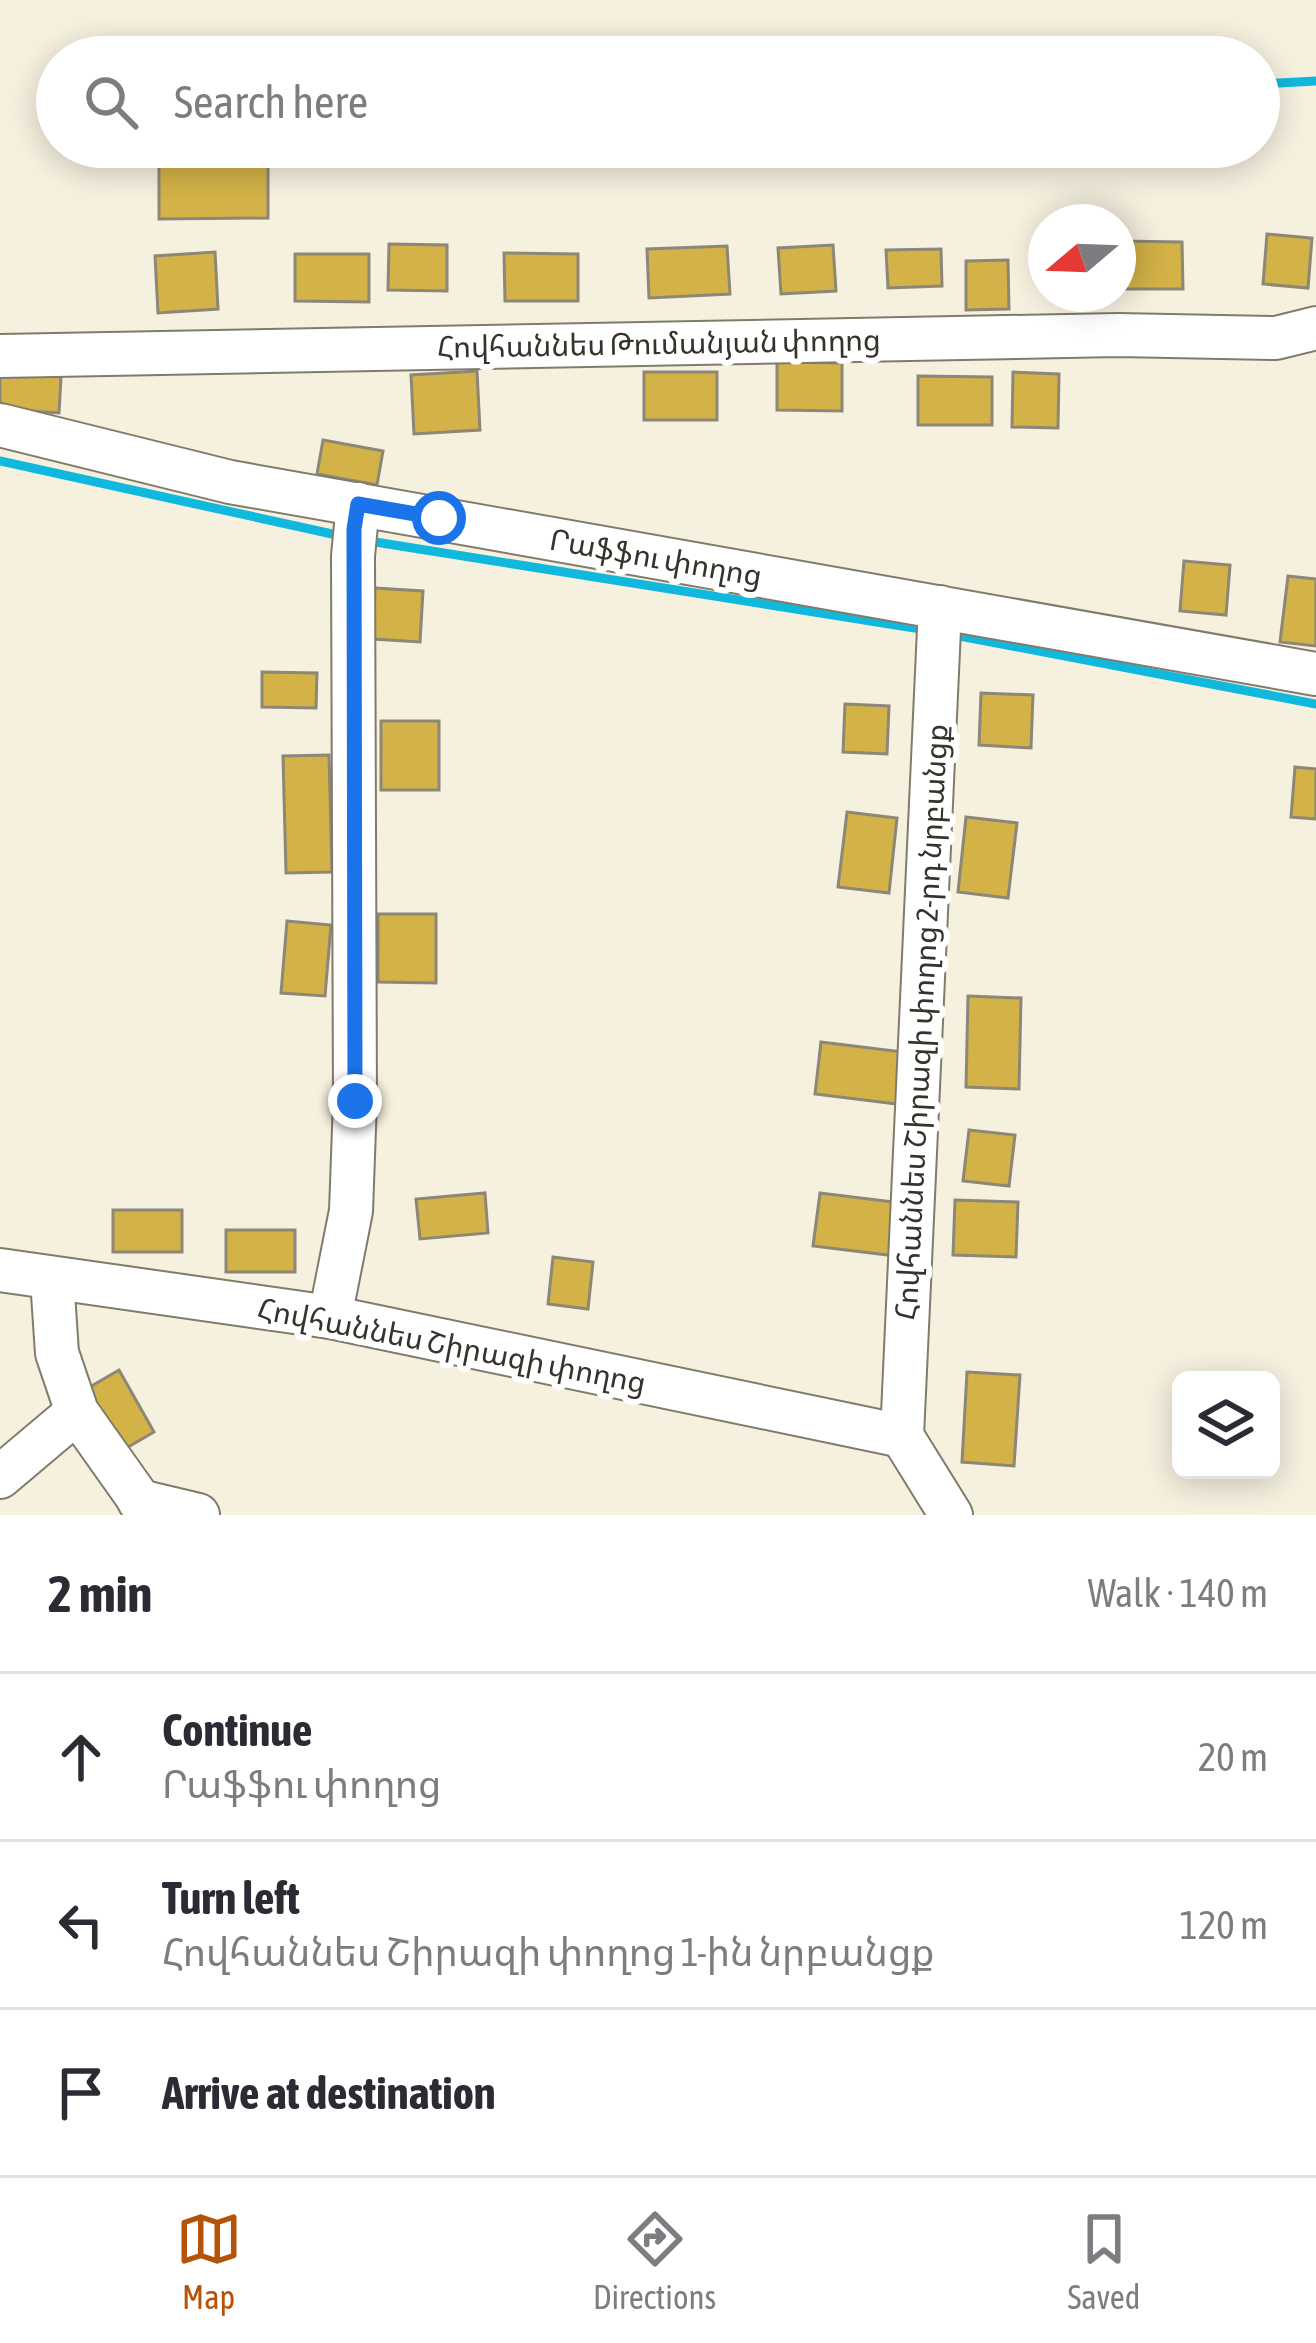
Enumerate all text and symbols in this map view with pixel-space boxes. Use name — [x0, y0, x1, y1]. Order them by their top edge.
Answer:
search box — [36, 36, 1280, 168]
icon: search — [78, 69, 144, 135]
text: Search here — [174, 76, 368, 128]
north arrow — [1028, 204, 1136, 312]
street label: Հովհաննես Թումանյան փողոց — [437, 322, 881, 365]
route start — [412, 491, 466, 545]
street label: Րաֆֆու փողոց — [547, 522, 765, 593]
street label: Հովհաննես Շիրազի փողոց 2-րդ նրբանցք — [888, 723, 955, 1321]
route end — [328, 1074, 382, 1128]
street label: Հովհաննես Շիրազի փողոց — [255, 1291, 649, 1400]
map controls — [1172, 1371, 1280, 1479]
button: layers — [1172, 1371, 1280, 1479]
text: 2 min — [48, 1564, 152, 1623]
text: Walk · 140 m — [1088, 1571, 1268, 1615]
text: Continue — [162, 1704, 313, 1756]
icon: ahead — [48, 1724, 114, 1790]
text: 20 m — [1198, 1735, 1268, 1779]
text: Րաֆֆու փողոց — [162, 1762, 441, 1806]
text: Turn left — [162, 1872, 300, 1924]
icon: left — [48, 1892, 114, 1958]
text: 120 m — [1180, 1903, 1268, 1947]
text: Հովհաննես Շիրազի փողոց 1-ին նրբանցք — [162, 1930, 935, 1974]
icon: arrive — [48, 2060, 114, 2126]
text: Arrive at destination — [162, 2067, 496, 2119]
tab: Map — [176, 2206, 242, 2316]
tab: Directions — [593, 2206, 716, 2316]
tab: Saved — [1067, 2206, 1140, 2316]

